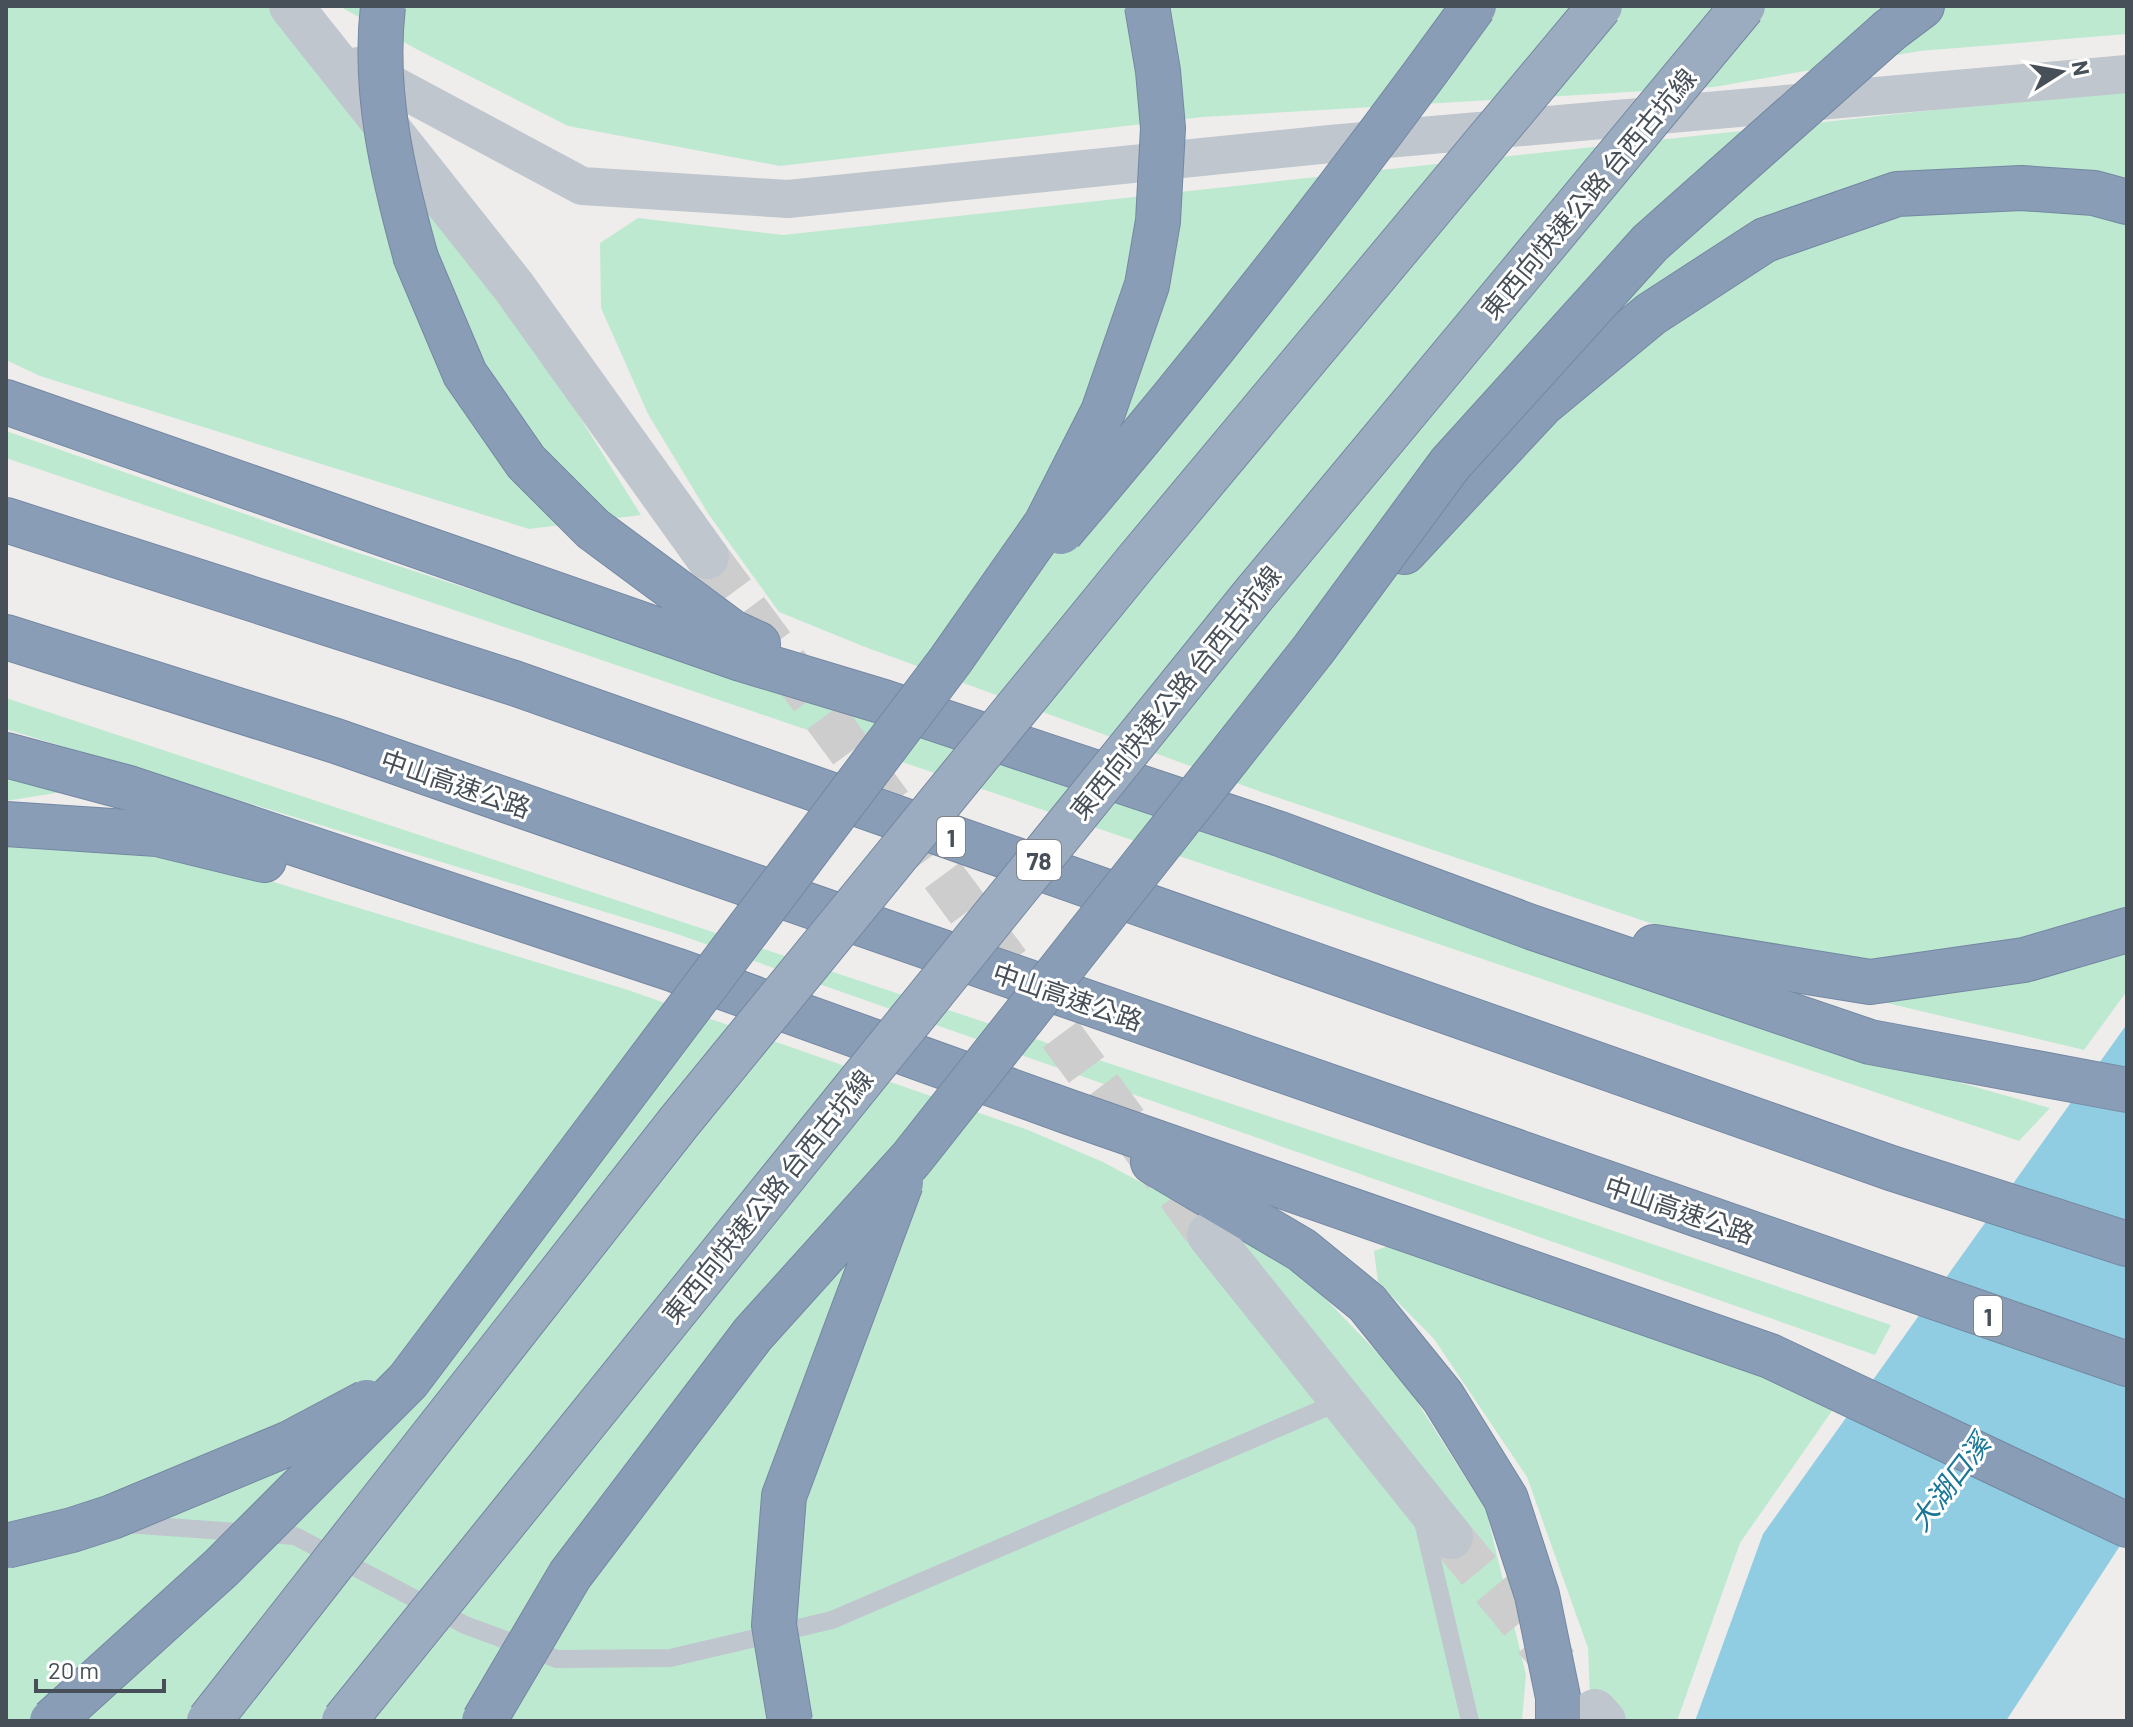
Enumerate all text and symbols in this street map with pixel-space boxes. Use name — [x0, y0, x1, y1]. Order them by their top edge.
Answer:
north arrow — [2021, 32, 2101, 112]
text: N — [2067, 58, 2096, 78]
street label: 東西向快速公路 台西古坑線 — [1474, 62, 1702, 324]
street label: 東西向快速公路 台西古坑線 — [1063, 559, 1287, 825]
street label: 中山高速公路 — [377, 743, 535, 823]
road number: 1 — [937, 817, 965, 857]
road number: 78 — [1017, 840, 1061, 880]
street label: 中山高速公路 — [989, 956, 1147, 1036]
street label: 東西向快速公路 台西古坑線 — [655, 1063, 879, 1329]
street label: 中山高速公路 — [1601, 1169, 1759, 1249]
road number: 1 — [1974, 1296, 2002, 1336]
water label: 大湖口溪 — [1902, 1424, 1999, 1537]
scale bar — [36, 1643, 164, 1693]
text: 20 m — [48, 1655, 99, 1684]

